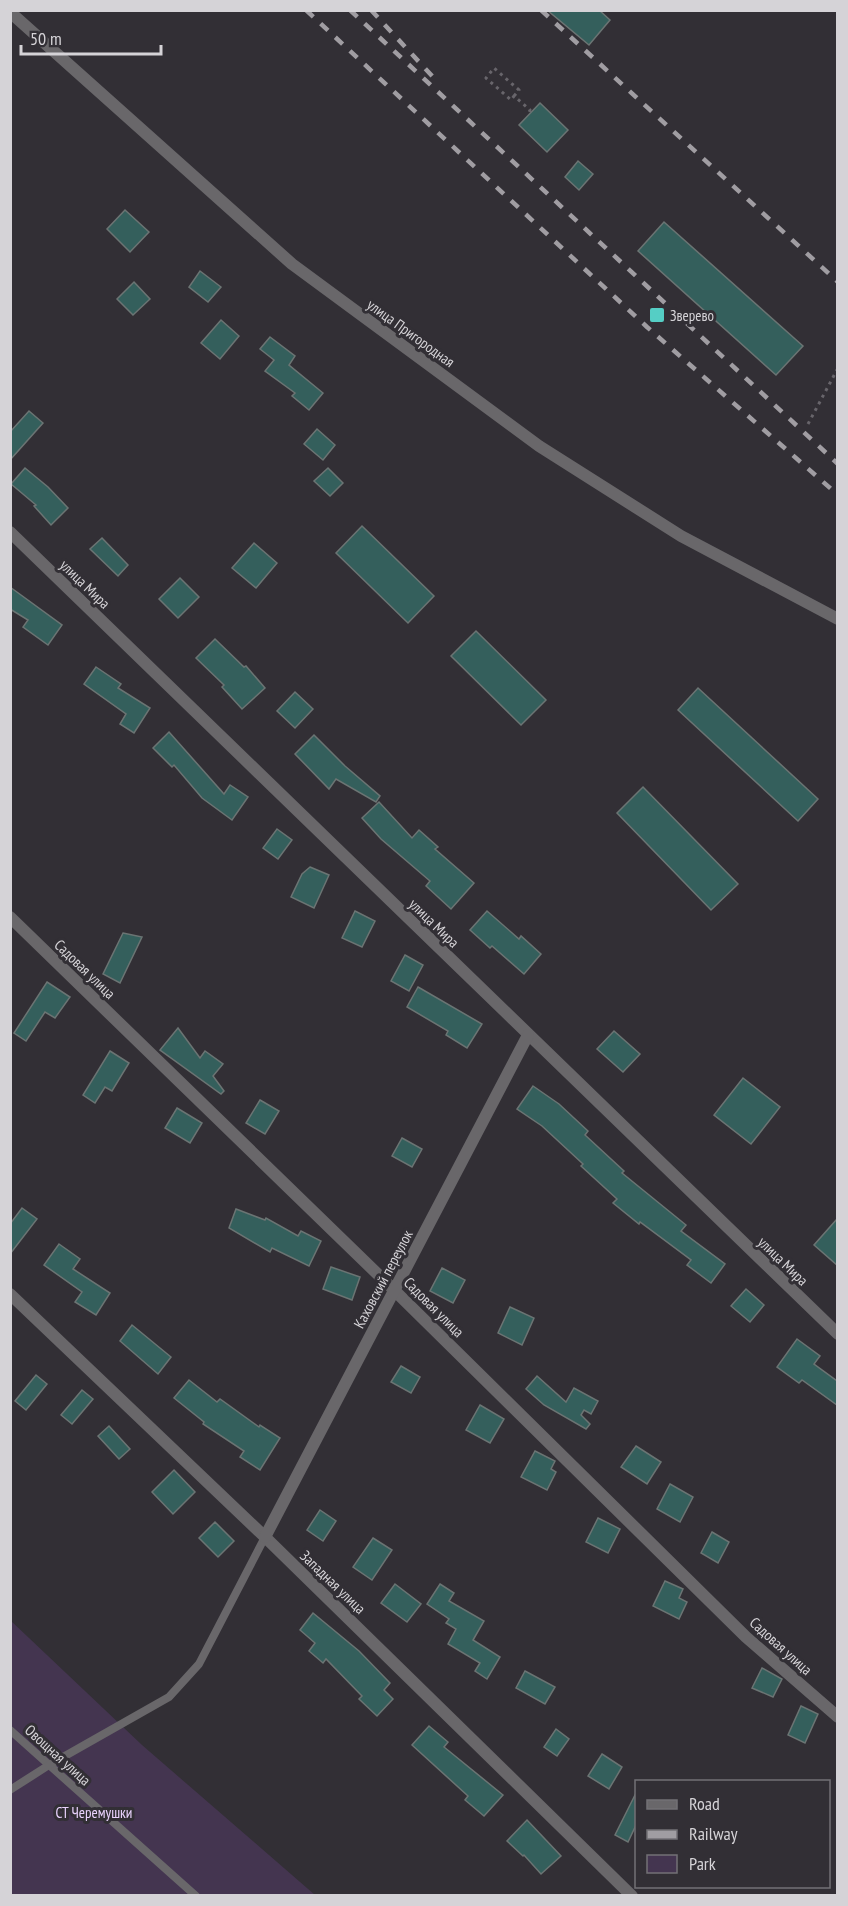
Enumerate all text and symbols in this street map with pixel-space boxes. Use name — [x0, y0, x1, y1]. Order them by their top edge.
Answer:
scale bar — [21, 18, 160, 56]
text: 50 m — [30, 27, 62, 50]
street label: улица Пригородная — [364, 295, 459, 371]
marker: Зверево — [648, 306, 666, 324]
place label: Зверево — [670, 306, 714, 325]
street label: улица Мира — [56, 555, 114, 613]
street label: улица Мира — [405, 894, 463, 952]
street label: Садовая улица — [50, 935, 120, 1003]
street label: Каховский переулок — [349, 1227, 417, 1331]
street label: улица Мира — [754, 1232, 812, 1290]
street label: Садовая улица — [400, 1273, 468, 1341]
street label: Западная улица — [296, 1546, 370, 1618]
street label: Садовая улица — [746, 1613, 816, 1679]
street label: Овощная улица — [21, 1720, 95, 1790]
legend — [635, 1780, 830, 1888]
text: Road — [689, 1792, 720, 1815]
park label: СТ Черемушки — [56, 1803, 132, 1822]
text: Railway — [689, 1822, 738, 1845]
text: Park — [689, 1852, 716, 1875]

